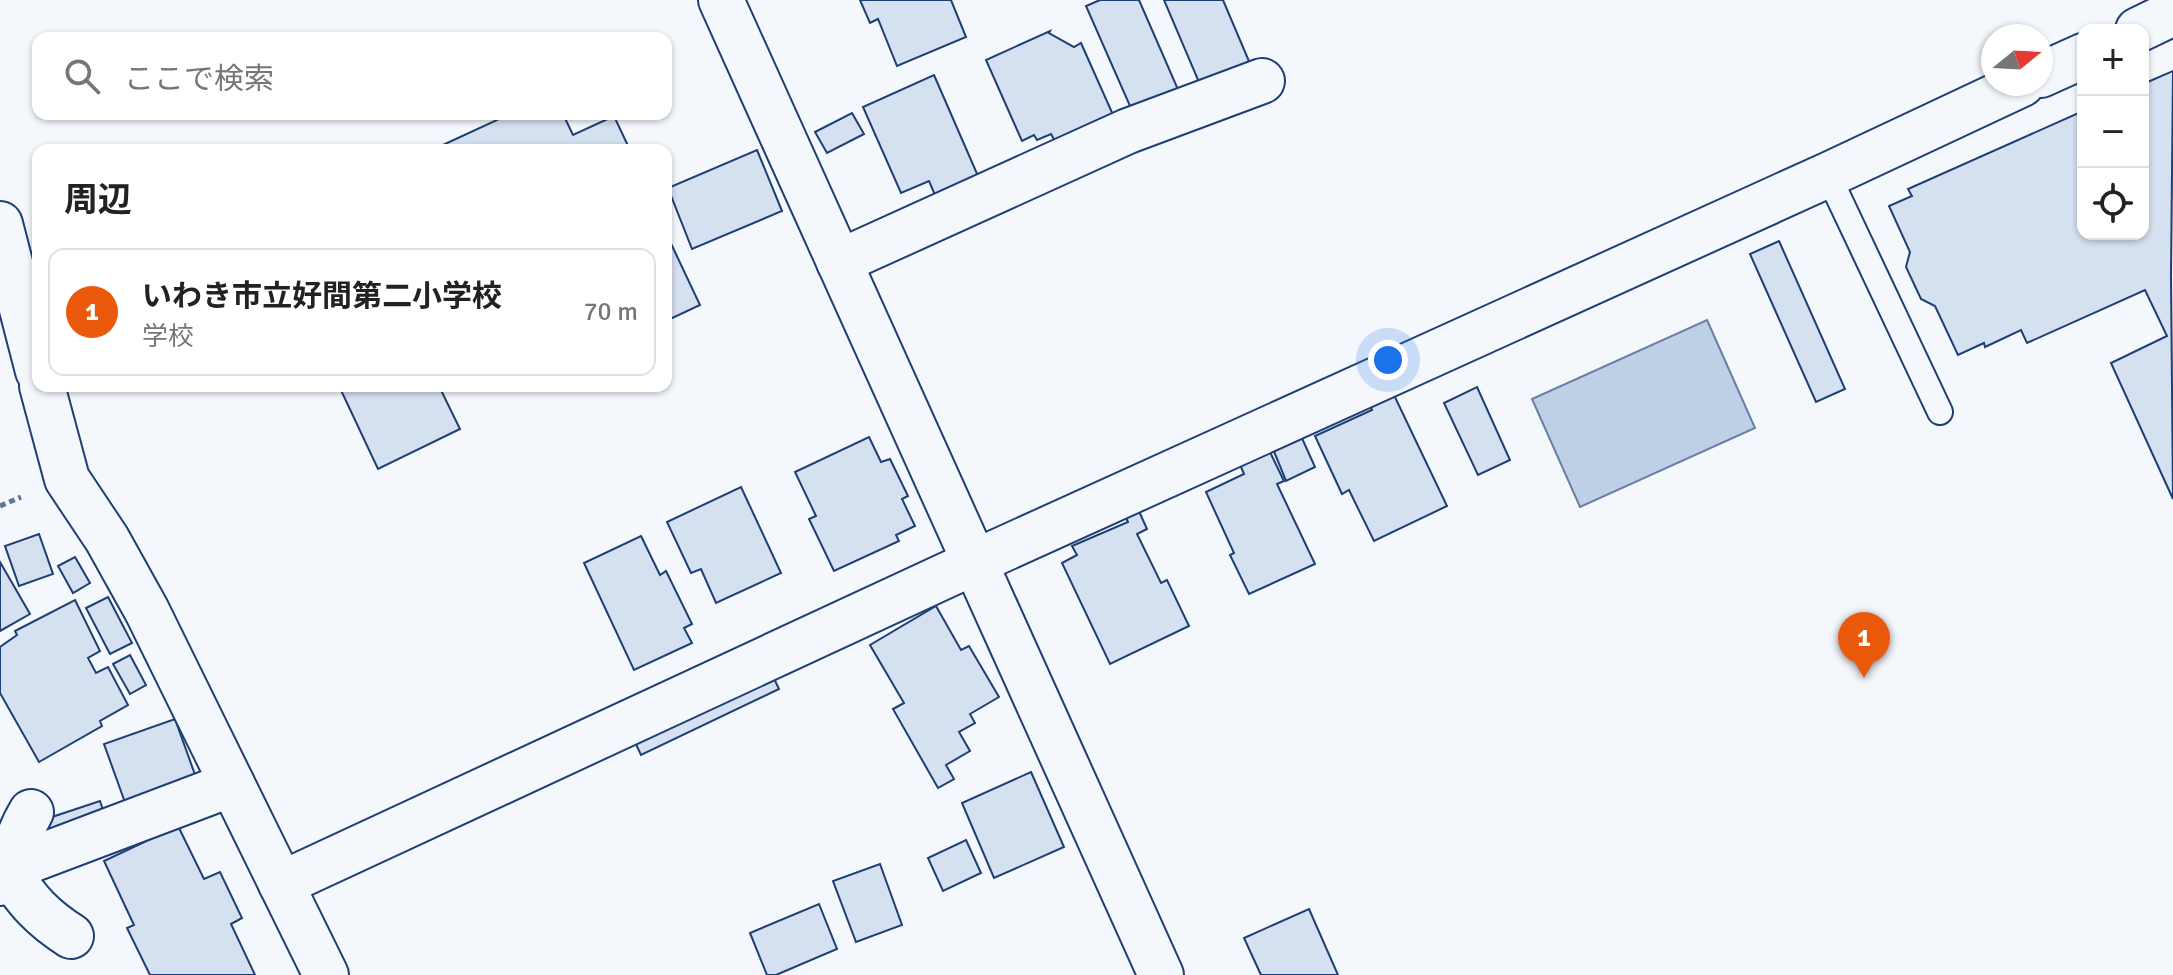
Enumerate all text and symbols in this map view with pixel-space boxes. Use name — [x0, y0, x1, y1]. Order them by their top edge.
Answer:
north arrow — [1981, 24, 2053, 96]
map controls — [2077, 24, 2149, 240]
button: + — [2077, 24, 2149, 96]
search box — [32, 32, 672, 120]
icon: search — [60, 54, 104, 98]
text: ここで検索 — [124, 61, 274, 98]
button: − — [2077, 96, 2149, 168]
button: locate — [2077, 168, 2149, 240]
text: 周辺 — [64, 179, 132, 221]
text: いわき市立好間第二小学校 — [142, 278, 502, 315]
text: 1 — [85, 296, 99, 328]
text: 70 m — [583, 296, 638, 328]
text: 学校 — [142, 321, 194, 353]
your location — [1368, 340, 1408, 380]
pin: 1 — [1838, 612, 1890, 678]

